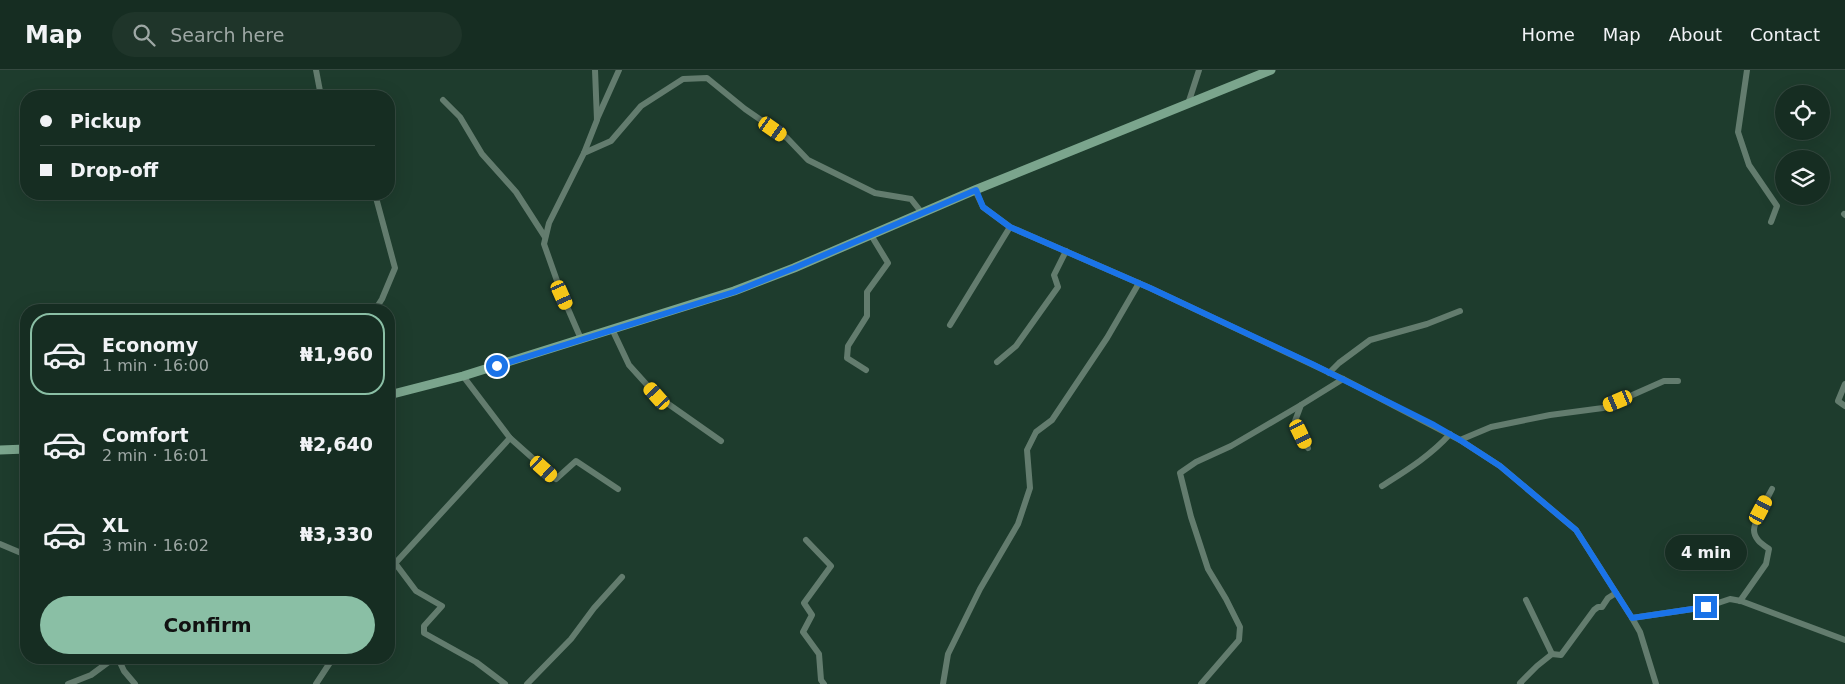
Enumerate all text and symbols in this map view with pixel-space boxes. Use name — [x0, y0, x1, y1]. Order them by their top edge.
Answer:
search box — [112, 12, 462, 57]
text: Map — [25, 21, 82, 49]
icon: search — [130, 21, 158, 49]
text: Search here — [170, 24, 284, 46]
text: Home — [1522, 24, 1575, 45]
text: Map — [1603, 24, 1641, 45]
text: About — [1669, 24, 1722, 45]
text: Contact — [1750, 24, 1820, 45]
map controls — [1775, 85, 1830, 205]
button: locate — [1775, 85, 1830, 140]
text: Pickup — [70, 110, 141, 132]
car — [756, 114, 789, 144]
button: layers — [1775, 150, 1830, 205]
text: Drop-off — [70, 159, 158, 181]
car — [549, 278, 574, 312]
icon: car — [42, 332, 87, 377]
text: Economy — [102, 334, 198, 356]
text: ₦1,960 — [300, 343, 373, 365]
route start — [486, 355, 508, 377]
text: 1 min · 16:00 — [102, 356, 209, 375]
car — [641, 380, 672, 412]
car — [1601, 388, 1634, 414]
car — [1287, 417, 1314, 451]
icon: car — [42, 422, 87, 467]
text: Comfort — [102, 424, 189, 446]
text: ₦2,640 — [300, 433, 373, 455]
text: 2 min · 16:01 — [102, 446, 209, 465]
car — [527, 453, 560, 485]
car — [1747, 493, 1774, 527]
icon: car — [42, 512, 87, 557]
text: XL — [102, 514, 129, 536]
text: ₦3,330 — [300, 523, 373, 545]
callout: 4 min — [1665, 534, 1747, 570]
text: 3 min · 16:02 — [102, 536, 209, 555]
text: 4 min — [1681, 543, 1731, 562]
button: Confirm — [40, 596, 375, 654]
route end — [1695, 596, 1717, 618]

